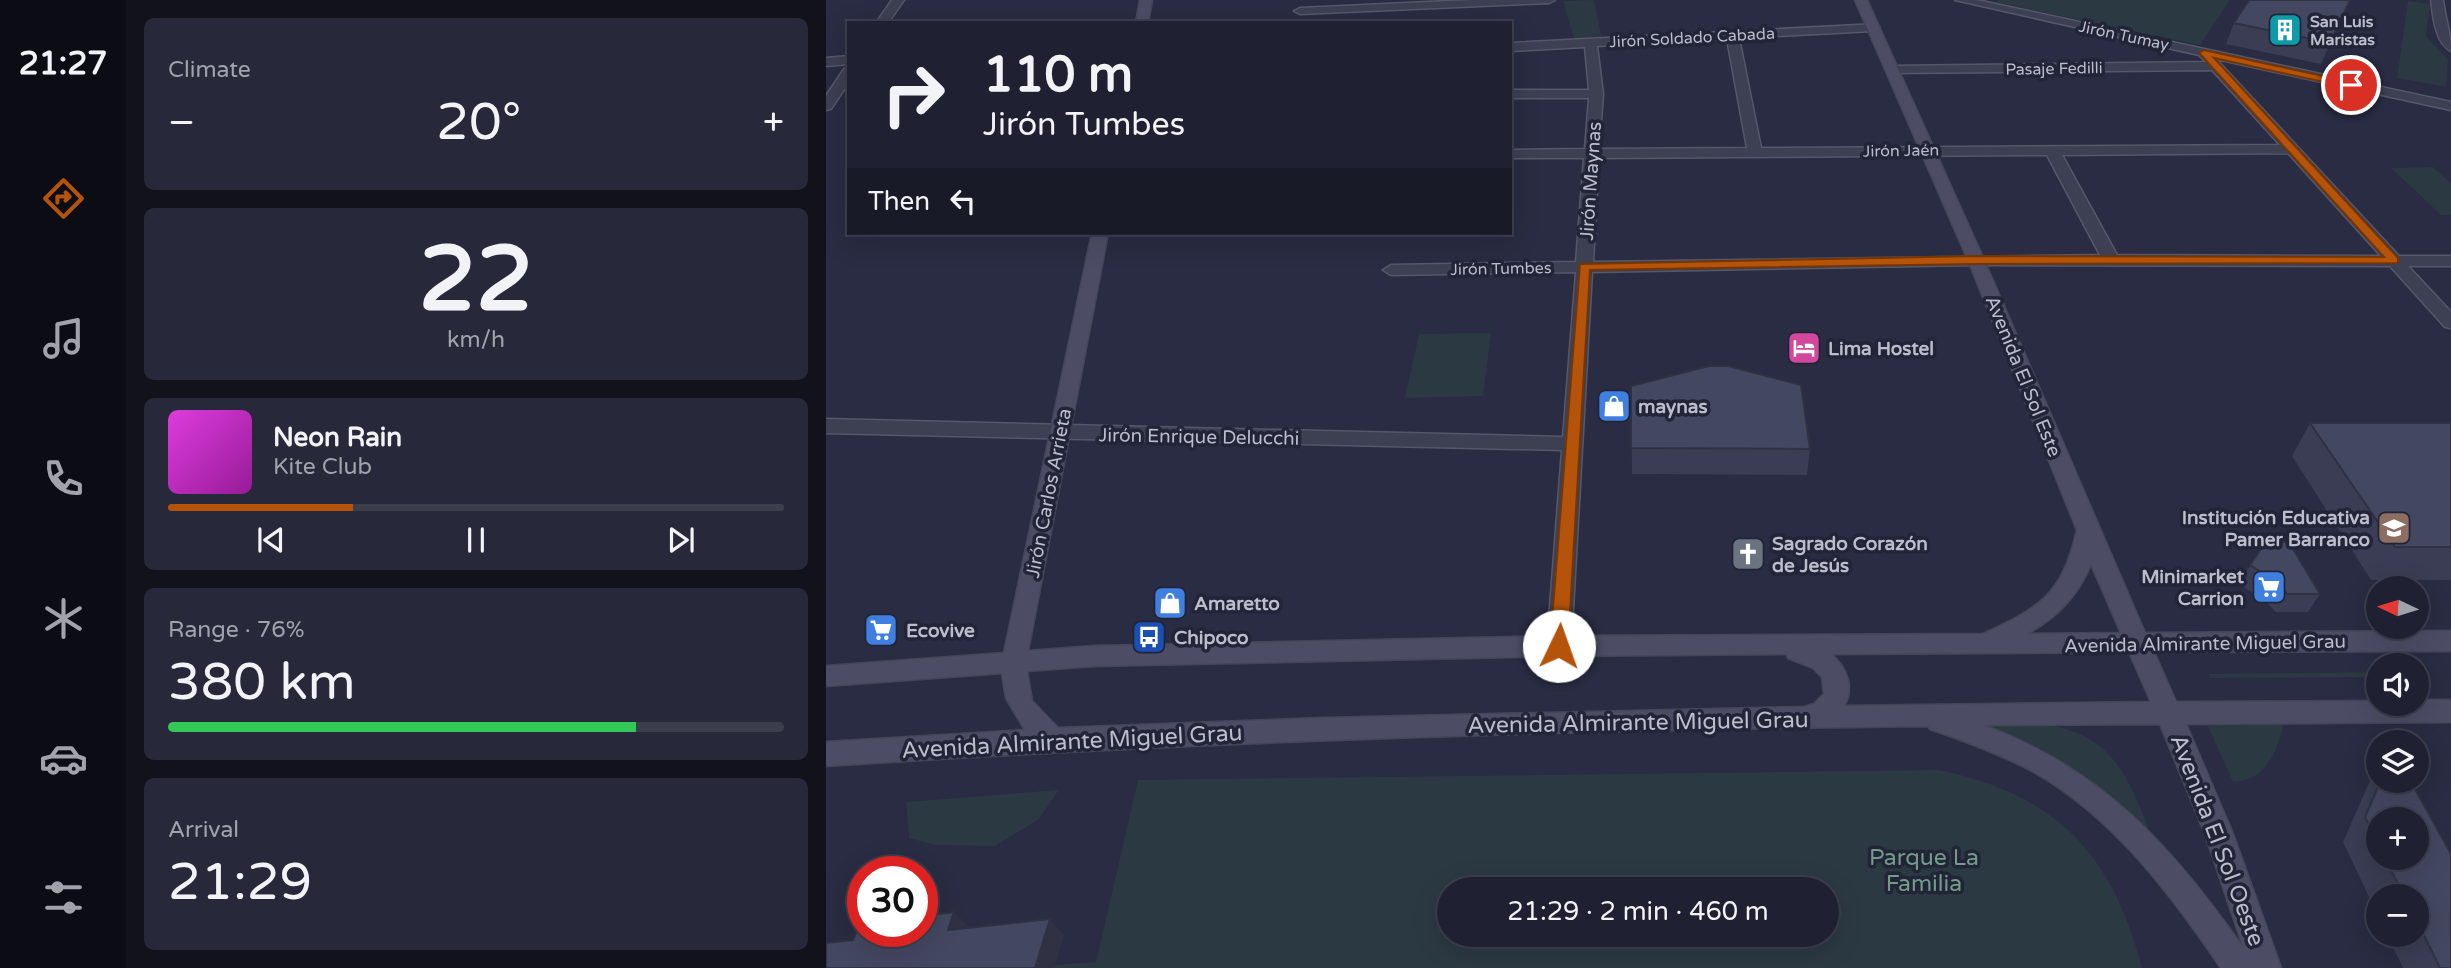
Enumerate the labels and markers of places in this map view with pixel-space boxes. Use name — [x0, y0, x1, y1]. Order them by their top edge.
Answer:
building icon: San Luis Maristas — [2266, 11, 2304, 49]
place label: San Luis Maristas — [2310, 12, 2375, 50]
pin — [2321, 55, 2381, 115]
hotel icon: Lima Hostel — [1785, 329, 1823, 367]
place label: Lima Hostel — [1828, 338, 1934, 360]
shop icon: maynas — [1595, 387, 1633, 425]
place label: maynas — [1638, 396, 1708, 419]
place label: Institución Educativa Pamer Barranco — [2182, 507, 2370, 551]
school or university icon: Institución Educativa Pamer Barranco — [2375, 509, 2413, 547]
place label: Sagrado Corazón de Jesús — [1772, 533, 1928, 577]
church icon: Sagrado Corazón de Jesús — [1729, 535, 1767, 573]
place label: Minimarket Carrion — [2141, 566, 2245, 610]
supermarket icon: Minimarket Carrion — [2250, 568, 2288, 606]
shop icon: Amaretto — [1151, 584, 1189, 622]
place label: Amaretto — [1194, 593, 1280, 615]
supermarket icon: Ecovive — [862, 611, 900, 649]
bus stop icon: Chipoco — [1130, 618, 1168, 656]
place label: Ecovive — [906, 620, 975, 642]
place label: Chipoco — [1174, 627, 1249, 650]

